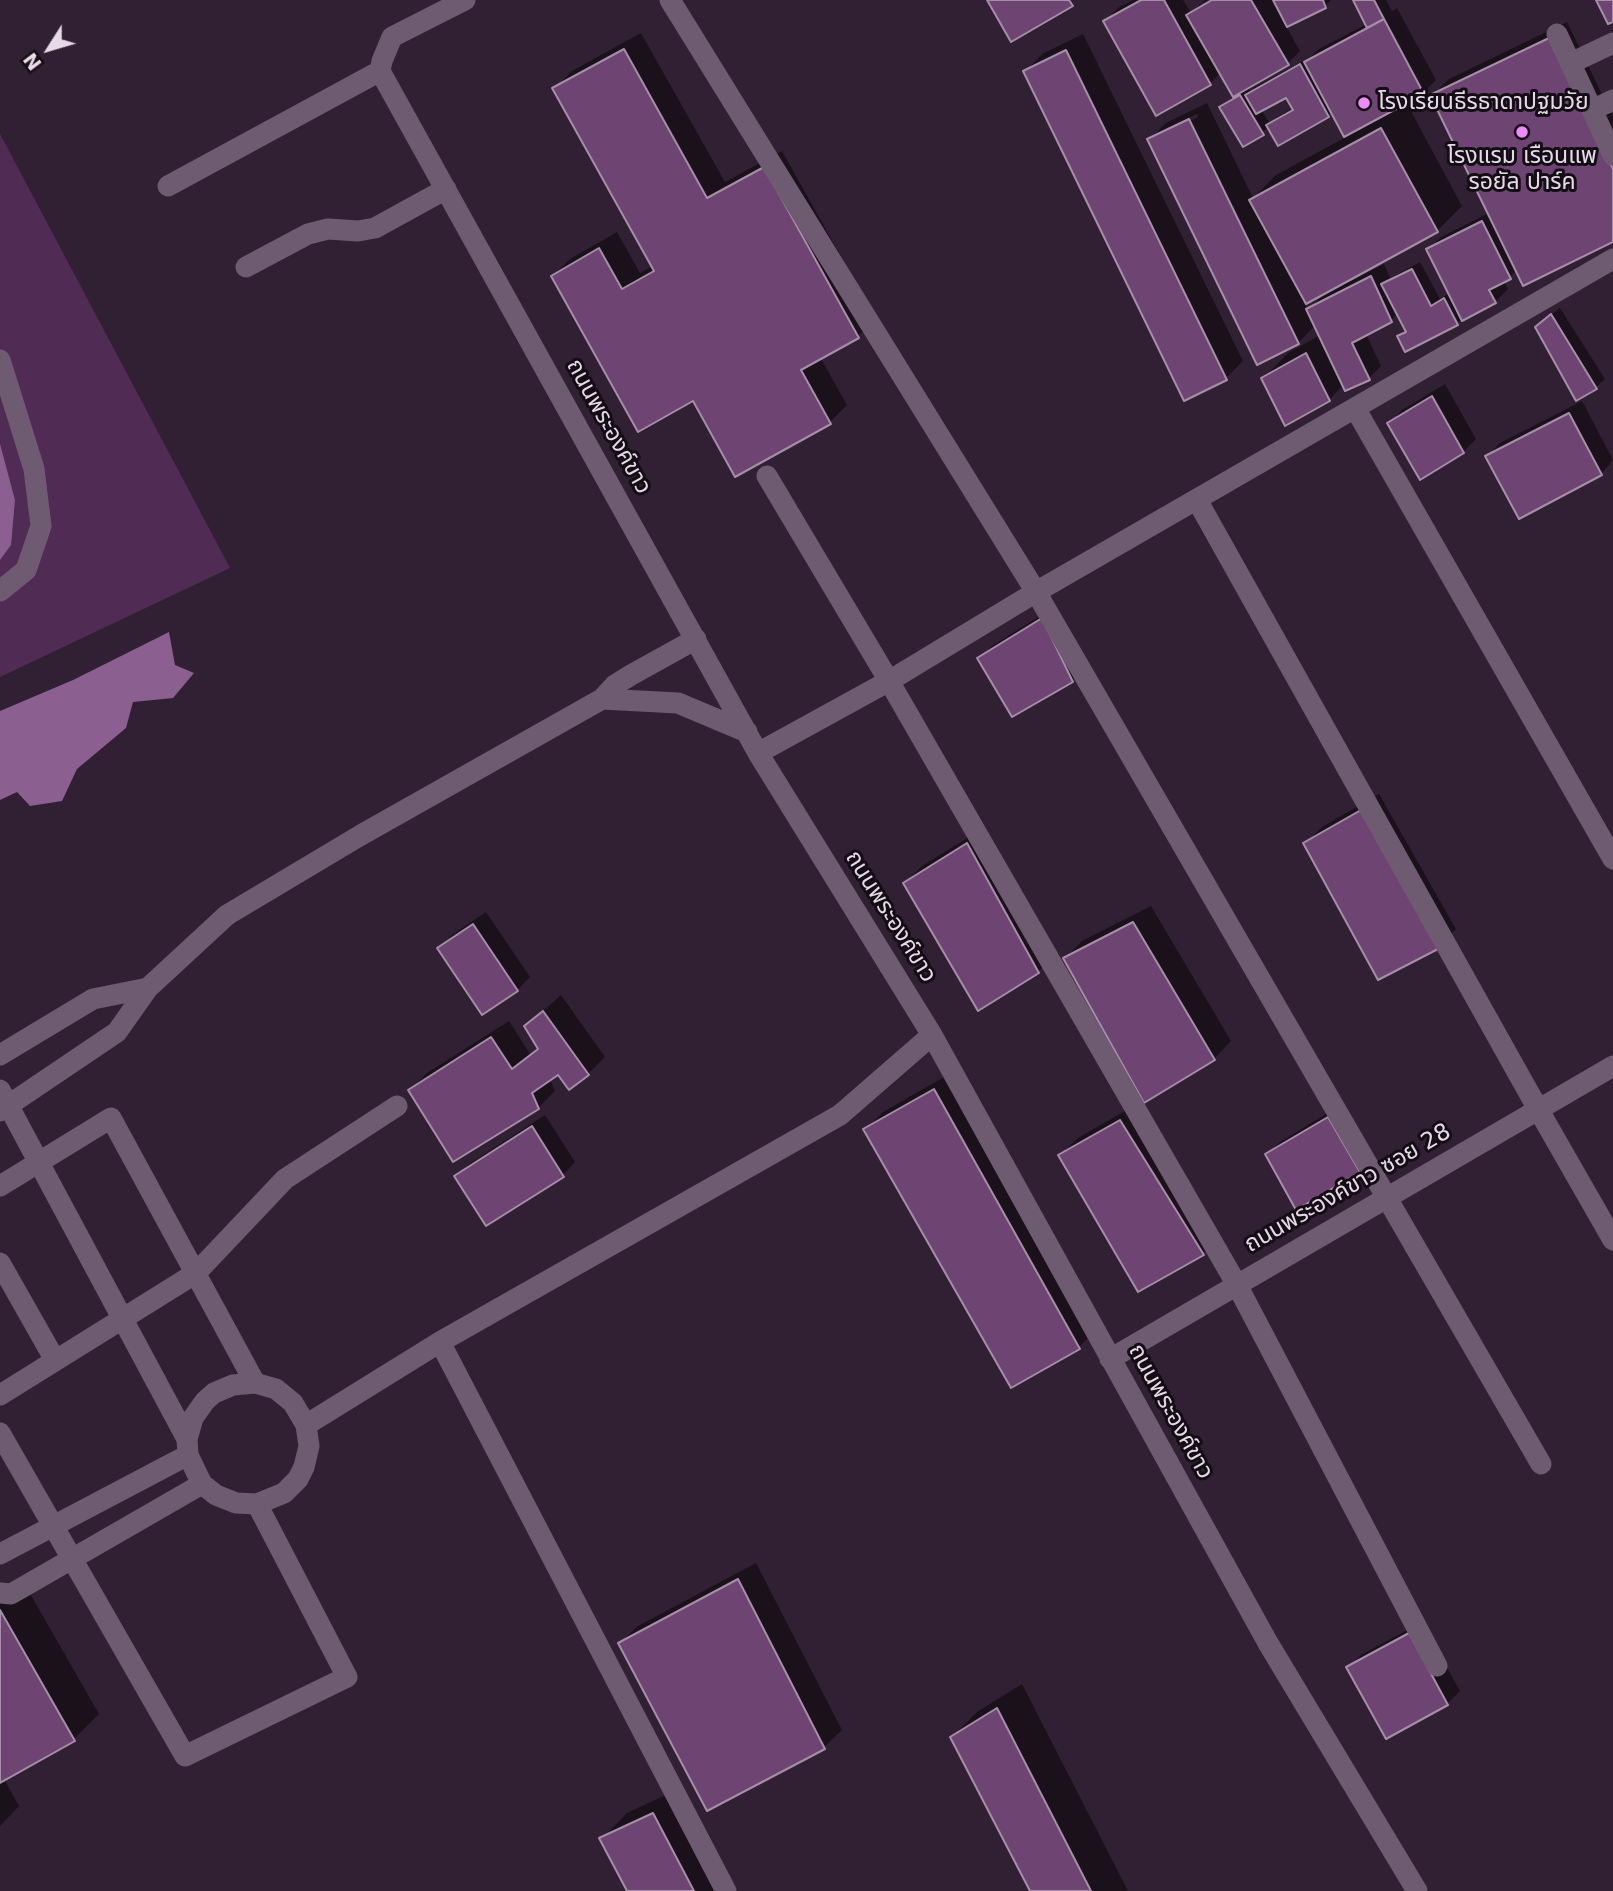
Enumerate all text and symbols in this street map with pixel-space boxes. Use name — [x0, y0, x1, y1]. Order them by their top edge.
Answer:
north arrow — [14, 14, 84, 84]
text: N — [19, 49, 46, 75]
place label: โรงเรียนธีรธาดาปฐมวัย — [1378, 89, 1589, 117]
marker: โรงเรียนธีรธาดาปฐมวัย — [1356, 95, 1372, 111]
marker: โรงแรม เรือนแพ รอยัล ปาร์ค — [1514, 124, 1530, 140]
place label: โรงแรม เรือนแพ รอยัล ปาร์ค — [1447, 143, 1597, 197]
street label: ถนนพระองค์ขาว — [560, 355, 656, 499]
street label: ถนนพระองค์ขาว — [839, 846, 941, 988]
street label: ถนนพระองค์ขาว ซอย 28 — [1240, 1119, 1456, 1259]
street label: ถนนพระองค์ขาว — [1122, 1340, 1218, 1484]

